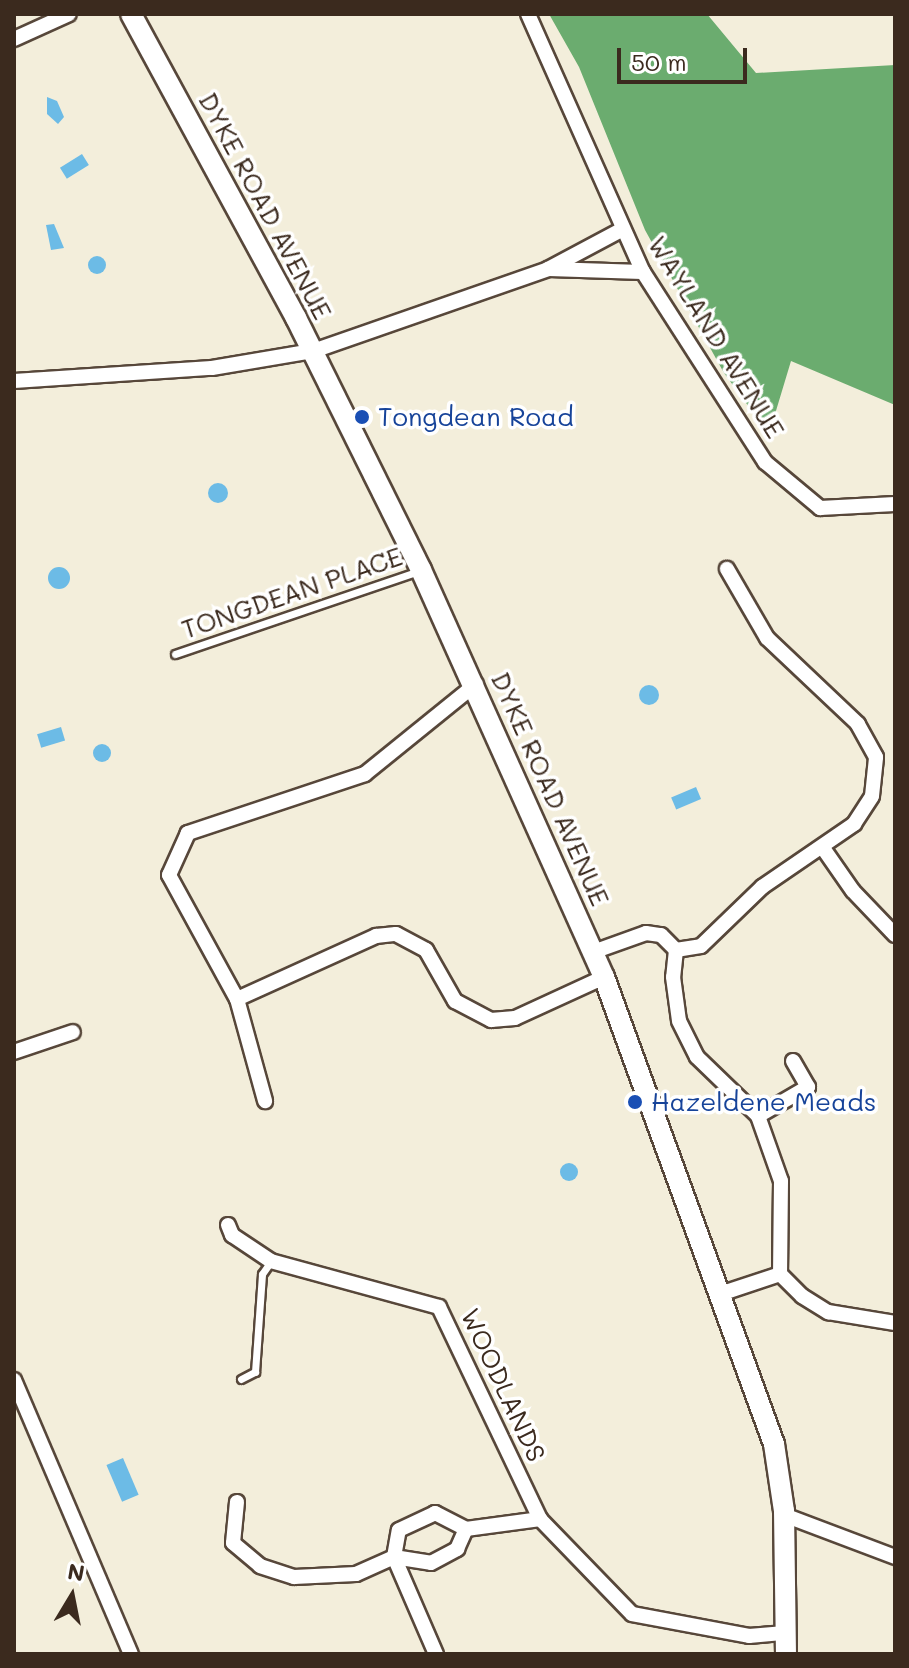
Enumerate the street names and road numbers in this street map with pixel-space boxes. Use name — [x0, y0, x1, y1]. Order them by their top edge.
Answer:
street label: DYKE ROAD AVENUE — [192, 87, 338, 325]
street label: WAYLAND AVENUE — [641, 230, 791, 444]
street label: TONGDEAN PLACE — [178, 541, 406, 645]
street label: DYKE ROAD AVENUE — [484, 667, 616, 911]
street label: WOODLANDS — [454, 1304, 552, 1466]

